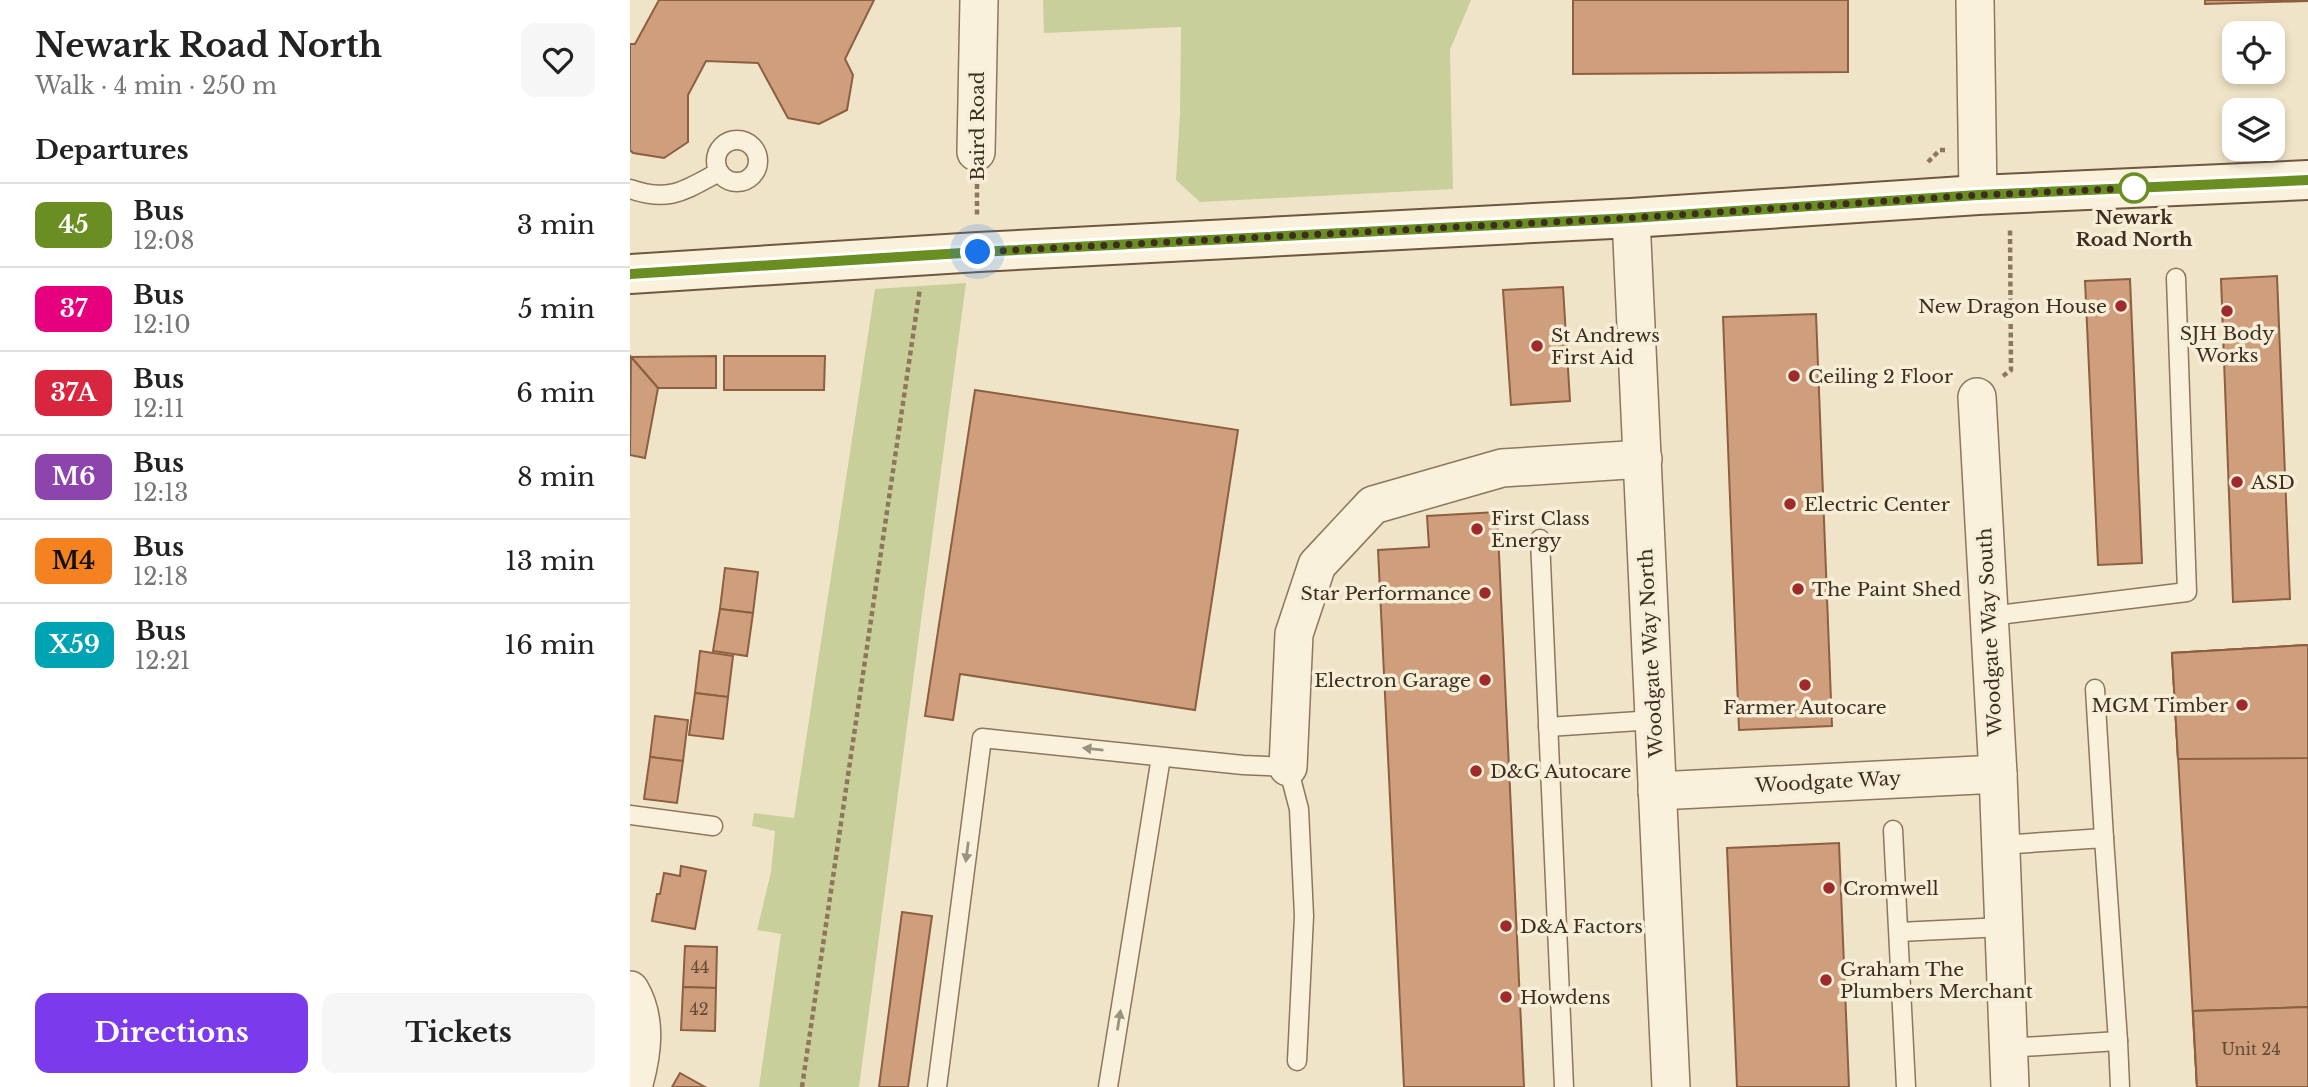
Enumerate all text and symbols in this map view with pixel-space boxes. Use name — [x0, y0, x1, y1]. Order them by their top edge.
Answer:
map controls — [2222, 21, 2285, 161]
button: locate — [2222, 21, 2285, 84]
button: heart — [521, 23, 595, 97]
text: Newark Road North — [35, 25, 382, 66]
street label: Baird Road — [966, 71, 989, 181]
text: Walk · 4 min · 250 m — [35, 72, 277, 100]
button: layers — [2222, 98, 2285, 161]
text: Departures — [35, 134, 189, 166]
marker: Newark Road North — [2119, 173, 2149, 203]
text: Bus — [133, 195, 184, 227]
place label: Newark Road North — [2075, 206, 2193, 251]
text: 3 min — [517, 209, 595, 241]
text: 45 — [58, 210, 89, 239]
text: 12:08 — [133, 227, 194, 255]
your location — [960, 234, 995, 269]
text: Bus — [133, 279, 184, 311]
text: 5 min — [518, 293, 595, 325]
text: 37 — [60, 294, 87, 323]
place label: New Dragon House — [1918, 295, 2107, 318]
marker: New Dragon House — [2113, 298, 2129, 314]
marker: SJH Body Works — [2219, 303, 2235, 319]
text: 12:10 — [133, 311, 191, 339]
place label: SJH Body Works — [2180, 322, 2274, 367]
place label: St Andrews First Aid — [1551, 324, 1660, 369]
marker: St Andrews First Aid — [1529, 338, 1545, 354]
text: Bus — [133, 363, 184, 395]
place label: Ceiling 2 Floor — [1808, 365, 1953, 388]
marker: Ceiling 2 Floor — [1786, 368, 1802, 384]
text: 6 min — [516, 377, 595, 409]
text: 37A — [50, 378, 97, 407]
text: 12:11 — [133, 395, 185, 423]
text: Bus — [133, 447, 184, 479]
text: 8 min — [517, 461, 595, 493]
text: M6 — [52, 462, 95, 491]
place label: ASD — [2250, 471, 2295, 494]
marker: ASD — [2229, 474, 2245, 490]
text: 12:13 — [133, 479, 188, 507]
place label: Electric Center — [1804, 493, 1950, 516]
marker: Electric Center — [1782, 496, 1798, 512]
place label: First Class Energy — [1491, 507, 1590, 552]
marker: First Class Energy — [1469, 521, 1485, 537]
street label: Woodgate Way South — [1973, 527, 2007, 738]
text: Bus — [133, 531, 184, 563]
text: 13 min — [505, 545, 595, 577]
text: M4 — [52, 546, 95, 575]
street label: Woodgate Way North — [1634, 548, 1668, 759]
text: 12:18 — [133, 563, 188, 591]
place label: The Paint Shed — [1812, 578, 1961, 601]
marker: The Paint Shed — [1790, 581, 1806, 597]
place label: Star Performance — [1301, 582, 1471, 605]
marker: Star Performance — [1477, 585, 1493, 601]
text: Bus — [135, 615, 186, 647]
text: 16 min — [505, 629, 595, 661]
text: X59 — [49, 630, 100, 659]
text: 12:21 — [135, 647, 190, 675]
place label: Electron Garage — [1314, 669, 1471, 692]
marker: Electron Garage — [1477, 672, 1493, 688]
marker: Farmer Autocare — [1797, 677, 1813, 693]
place label: MGM Timber — [2091, 694, 2228, 717]
place label: Farmer Autocare — [1723, 696, 1887, 719]
marker: MGM Timber — [2234, 697, 2250, 713]
one-way arrow — [1082, 744, 1104, 755]
place label: D&G Autocare — [1490, 760, 1631, 783]
marker: D&G Autocare — [1468, 763, 1484, 779]
street label: Woodgate Way — [1753, 767, 1902, 797]
one-way arrow — [961, 841, 972, 863]
place label: Cromwell — [1843, 877, 1939, 900]
marker: Cromwell — [1821, 880, 1837, 896]
place label: D&A Factors — [1520, 915, 1643, 938]
marker: D&A Factors — [1498, 918, 1514, 934]
house number: 44 — [691, 957, 709, 977]
place label: Graham The Plumbers Merchant — [1840, 958, 2034, 1003]
marker: Graham The Plumbers Merchant — [1818, 972, 1834, 988]
place label: Howdens — [1520, 986, 1610, 1009]
marker: Howdens — [1498, 989, 1514, 1005]
button: Directions — [35, 993, 308, 1073]
button: Tickets — [322, 993, 595, 1073]
house number: 42 — [689, 999, 709, 1019]
one-way arrow — [1114, 1009, 1125, 1031]
house number: Unit 24 — [2221, 1039, 2281, 1059]

